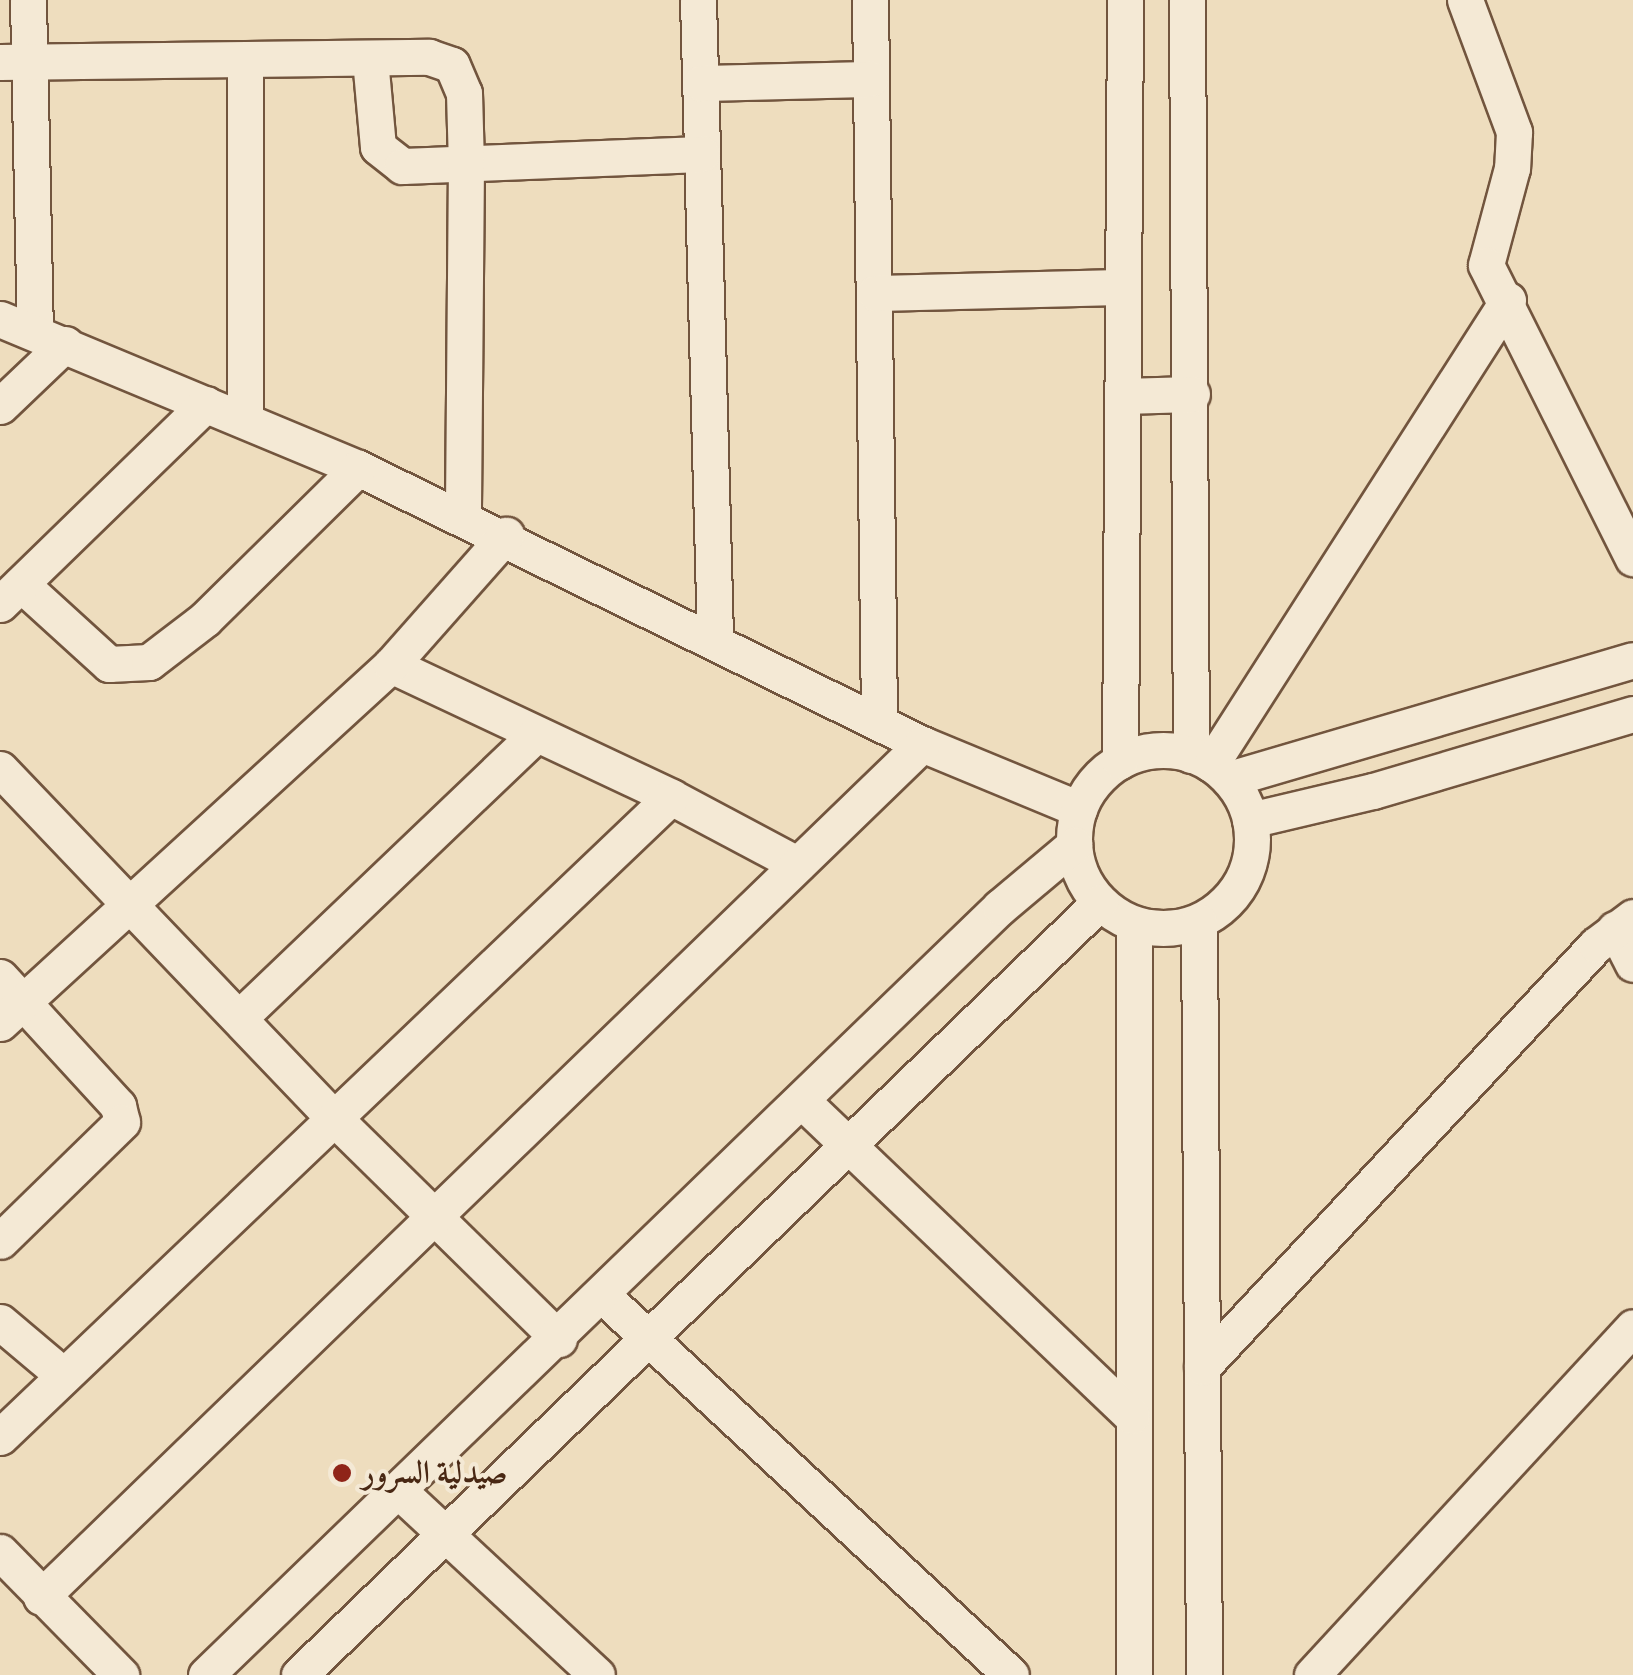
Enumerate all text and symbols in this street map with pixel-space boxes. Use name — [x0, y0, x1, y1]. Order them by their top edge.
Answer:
place label: صيدلية السرور — [362, 1454, 508, 1492]
marker: صيدلية السرور — [331, 1462, 353, 1484]

